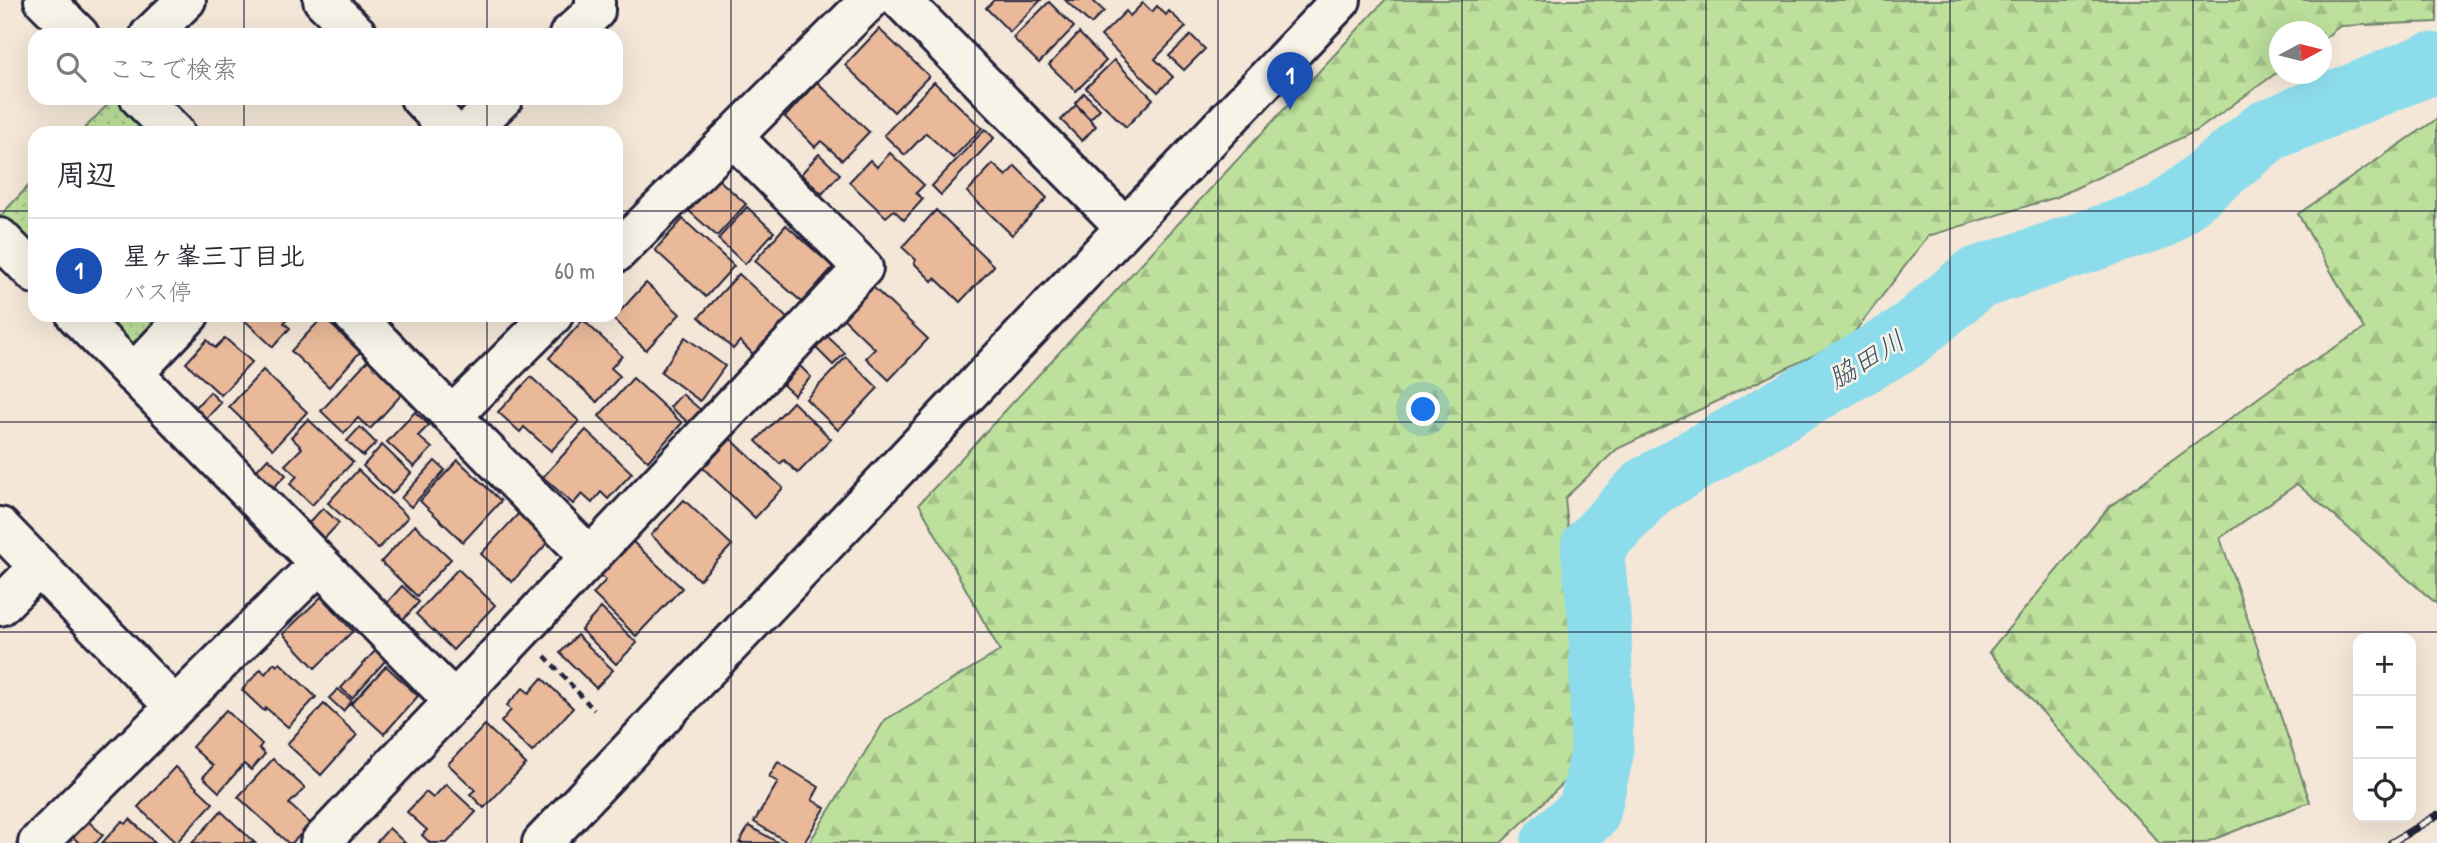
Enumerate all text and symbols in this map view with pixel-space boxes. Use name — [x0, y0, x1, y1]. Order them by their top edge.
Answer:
north arrow — [2269, 21, 2332, 84]
search box — [28, 28, 623, 105]
icon: search — [52, 48, 90, 86]
text: ここで検索 — [108, 51, 238, 86]
pin: 1 — [1267, 52, 1313, 110]
text: 周辺 — [56, 154, 116, 194]
text: 星ヶ峯三丁目北 — [123, 238, 305, 273]
text: 1 — [75, 255, 83, 286]
text: 60 m — [555, 255, 595, 286]
text: バス停 — [123, 276, 192, 307]
water label: 脇田川 — [1820, 321, 1912, 397]
your location — [1406, 392, 1440, 426]
map controls — [2353, 633, 2416, 822]
button: + — [2353, 633, 2416, 696]
button: − — [2353, 696, 2416, 759]
button: locate — [2353, 759, 2416, 822]

